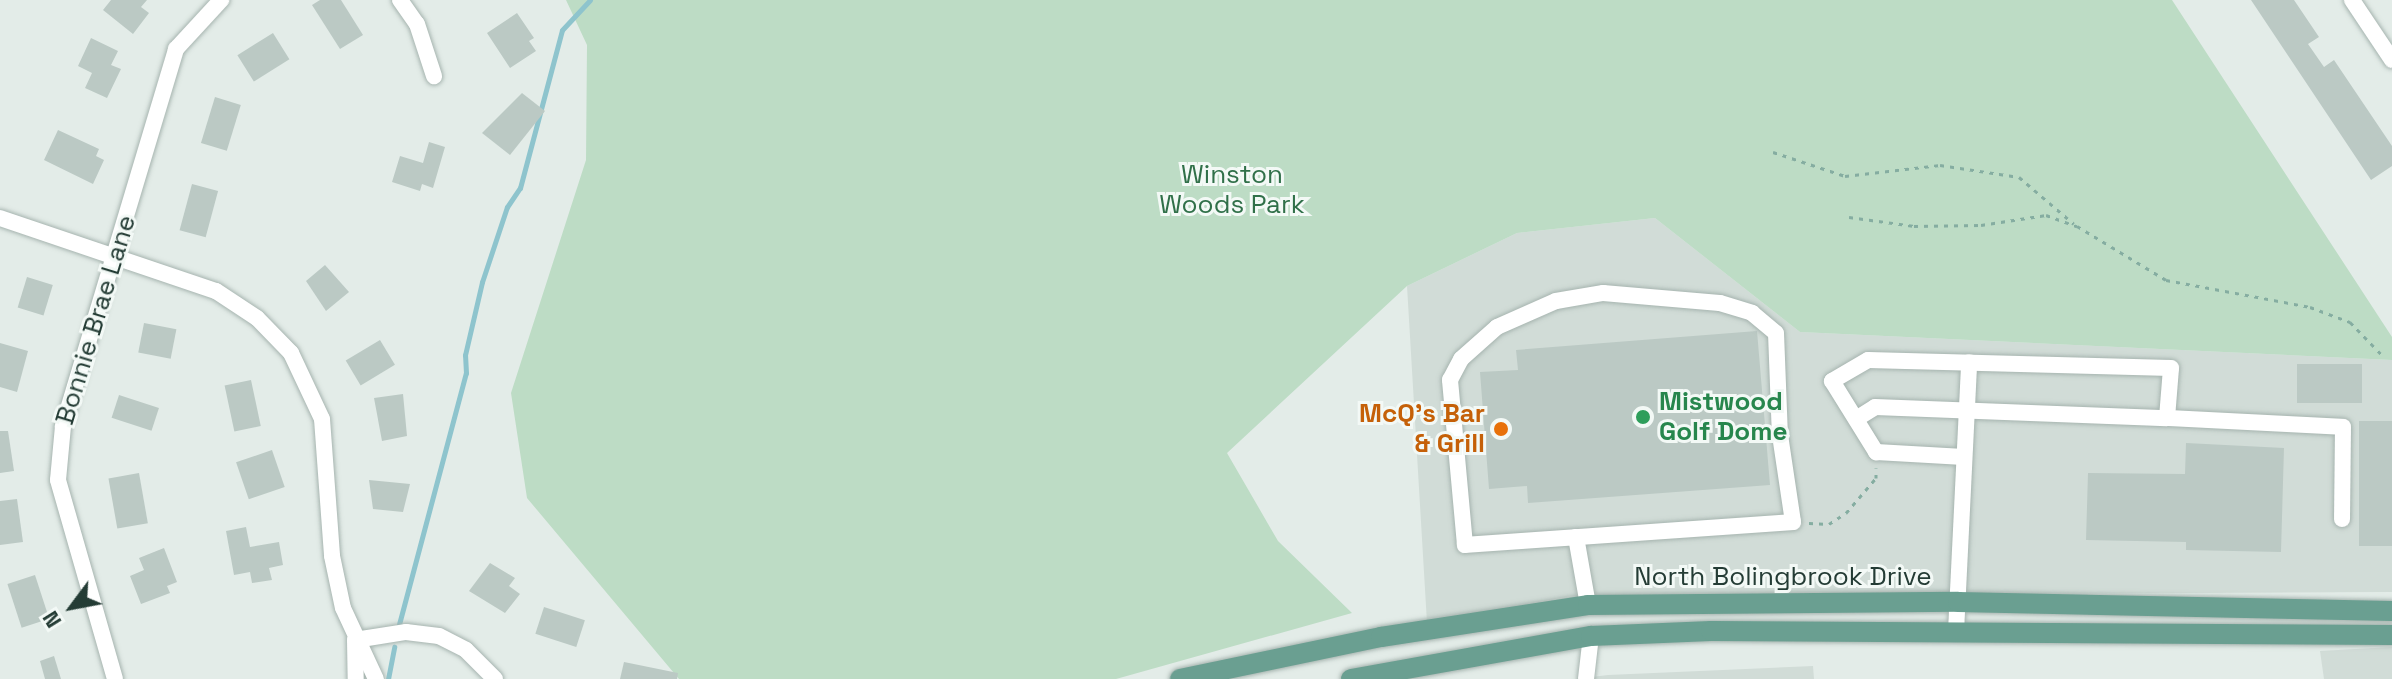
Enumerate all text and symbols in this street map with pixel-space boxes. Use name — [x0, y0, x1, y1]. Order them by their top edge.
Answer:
park label: Winston Woods Park — [1159, 159, 1305, 220]
street label: Bonnie Brae Lane — [49, 212, 143, 428]
place label: Mistwood Golf Dome — [1659, 386, 1787, 448]
place label: McQ's Bar & Grill — [1359, 398, 1485, 460]
marker: Mistwood Golf Dome — [1634, 408, 1652, 426]
marker: McQ's Bar & Grill — [1492, 420, 1510, 438]
street label: North Bolingbrook Drive — [1634, 561, 1932, 593]
north arrow — [32, 567, 112, 647]
text: N — [36, 606, 67, 633]

